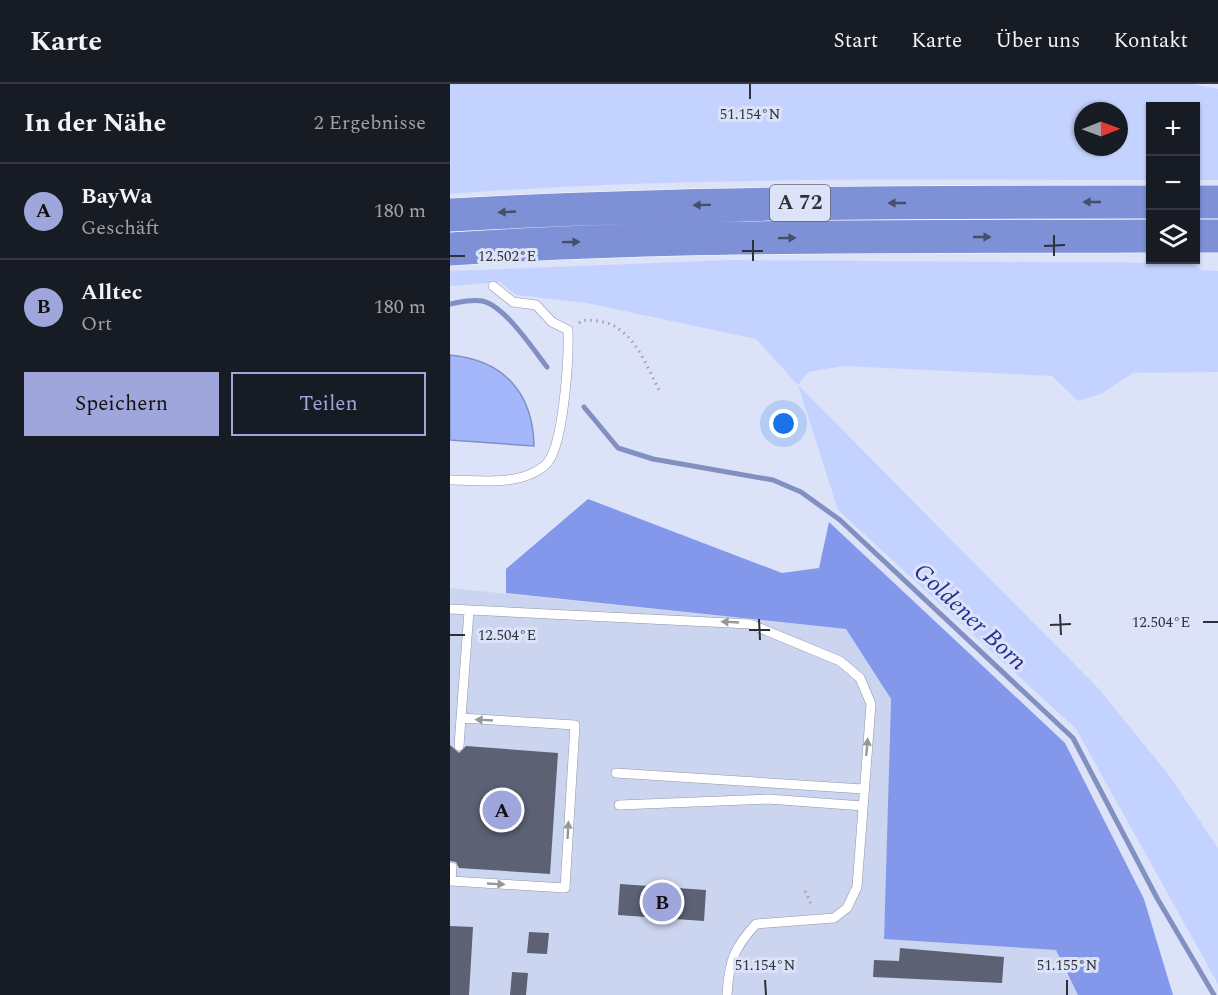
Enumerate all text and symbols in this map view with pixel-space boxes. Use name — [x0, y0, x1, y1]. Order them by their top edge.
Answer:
text: Karte — [30, 20, 102, 63]
text: Start — [833, 25, 878, 57]
text: Karte — [911, 25, 962, 57]
text: Über uns — [995, 25, 1080, 57]
text: Kontakt — [1113, 25, 1188, 57]
north arrow — [1074, 102, 1128, 156]
map controls — [1146, 102, 1200, 264]
button: + — [1146, 102, 1200, 156]
text: In der Nähe — [24, 103, 166, 143]
text: 51.154°N — [720, 103, 780, 126]
text: 2 Ergebnisse — [314, 108, 426, 138]
button: − — [1146, 156, 1200, 210]
text: BayWa — [81, 180, 152, 213]
road number: A 72 — [770, 185, 830, 221]
text: A — [36, 196, 51, 226]
text: 180 m — [374, 196, 426, 226]
one-way arrow — [1083, 197, 1102, 207]
one-way arrow — [888, 198, 907, 208]
one-way arrow — [693, 200, 712, 210]
one-way arrow — [498, 207, 517, 216]
button: layers — [1146, 210, 1200, 264]
text: Geschäft — [81, 213, 159, 243]
one-way arrow — [973, 232, 992, 242]
one-way arrow — [778, 233, 797, 243]
one-way arrow — [562, 237, 581, 247]
text: 12.502°E — [478, 245, 536, 268]
text: Alltec — [81, 276, 142, 309]
text: B — [36, 292, 51, 322]
text: 180 m — [374, 292, 426, 322]
text: Ort — [81, 309, 112, 339]
button: Speichern — [24, 372, 219, 436]
button: Teilen — [231, 372, 426, 436]
your location — [769, 409, 798, 438]
water label: Goldener Born — [905, 555, 1035, 679]
text: 12.504°E — [1132, 611, 1190, 634]
one-way arrow — [720, 618, 739, 627]
text: 12.504°E — [478, 624, 536, 647]
one-way arrow — [475, 715, 494, 724]
one-way arrow — [862, 738, 872, 757]
pin: A — [482, 788, 522, 832]
one-way arrow — [564, 820, 573, 839]
one-way arrow — [486, 879, 505, 888]
pin: B — [642, 880, 682, 924]
text: 51.154°N — [735, 954, 795, 977]
text: 51.155°N — [1037, 954, 1097, 977]

